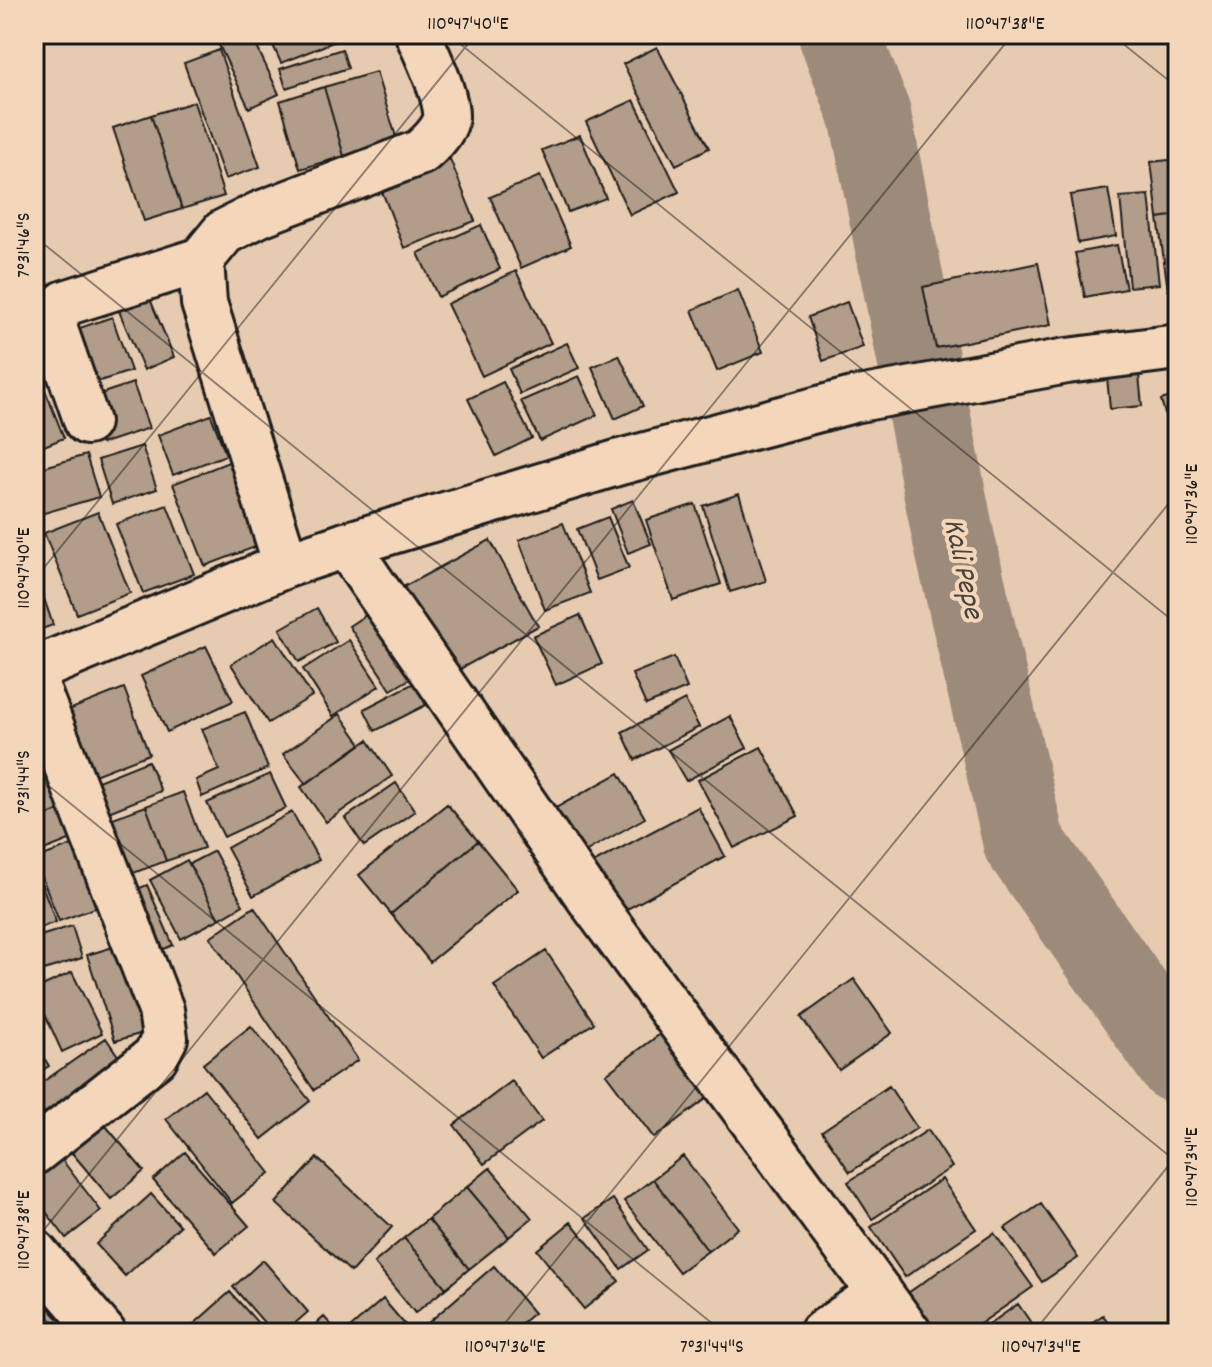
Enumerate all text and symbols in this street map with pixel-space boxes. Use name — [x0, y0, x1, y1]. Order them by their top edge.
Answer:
text: 110°47'40"E — [427, 11, 509, 39]
text: 110°47'38"E — [965, 11, 1045, 39]
text: 7°31'46"S — [11, 212, 39, 278]
text: 110°47'36"E — [1179, 464, 1207, 544]
water label: Kali Pepe — [929, 515, 993, 625]
text: 110°47'40"E — [11, 527, 39, 609]
text: 7°31'44"S — [11, 750, 39, 814]
text: 110°47'34"E — [1179, 1127, 1207, 1207]
text: 110°47'38"E — [11, 1190, 39, 1270]
text: 110°47'36"E — [465, 1334, 545, 1362]
text: 7°31'44"S — [680, 1334, 744, 1362]
text: 110°47'34"E — [1001, 1334, 1081, 1362]

